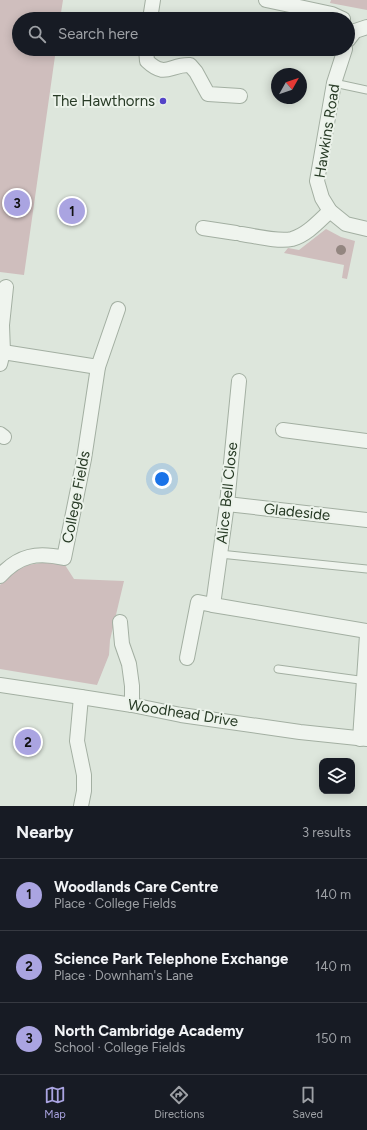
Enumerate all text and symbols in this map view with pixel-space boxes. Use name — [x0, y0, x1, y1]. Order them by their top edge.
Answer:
search box — [12, 12, 355, 56]
icon: search — [26, 23, 48, 45]
text: Search here — [58, 25, 138, 43]
north arrow — [271, 68, 307, 104]
street label: Hawkins Road — [311, 83, 343, 179]
place label: The Hawthorns — [53, 92, 155, 110]
marker: The Hawthorns — [158, 96, 168, 106]
pin: 3 — [4, 188, 30, 218]
pin: 1 — [59, 196, 85, 226]
street label: Alice Bell Close — [213, 441, 241, 545]
street label: College Fields — [58, 449, 94, 545]
your location — [152, 469, 172, 489]
street label: Gladeside — [263, 500, 331, 524]
street label: Woodhead Drive — [127, 695, 239, 731]
pin: 2 — [15, 727, 41, 757]
map controls — [319, 758, 355, 794]
button: layers — [319, 758, 355, 794]
text: Nearby — [16, 822, 74, 842]
text: 3 results — [302, 825, 351, 840]
text: Woodlands Care Centre — [54, 878, 218, 896]
text: 1 — [26, 887, 32, 902]
text: 140 m — [315, 887, 351, 902]
text: Place · College Fields — [54, 896, 176, 911]
text: Science Park Telephone Exchange — [54, 950, 288, 968]
text: 2 — [25, 959, 33, 974]
text: 140 m — [315, 959, 351, 974]
text: Place · Downham's Lane — [54, 968, 193, 983]
text: North Cambridge Academy — [54, 1022, 244, 1040]
text: 3 — [25, 1031, 33, 1046]
text: 150 m — [316, 1031, 351, 1046]
text: School · College Fields — [54, 1040, 185, 1055]
tab: Map — [44, 1084, 66, 1121]
tab: Directions — [154, 1084, 204, 1121]
tab: Saved — [293, 1084, 323, 1121]

